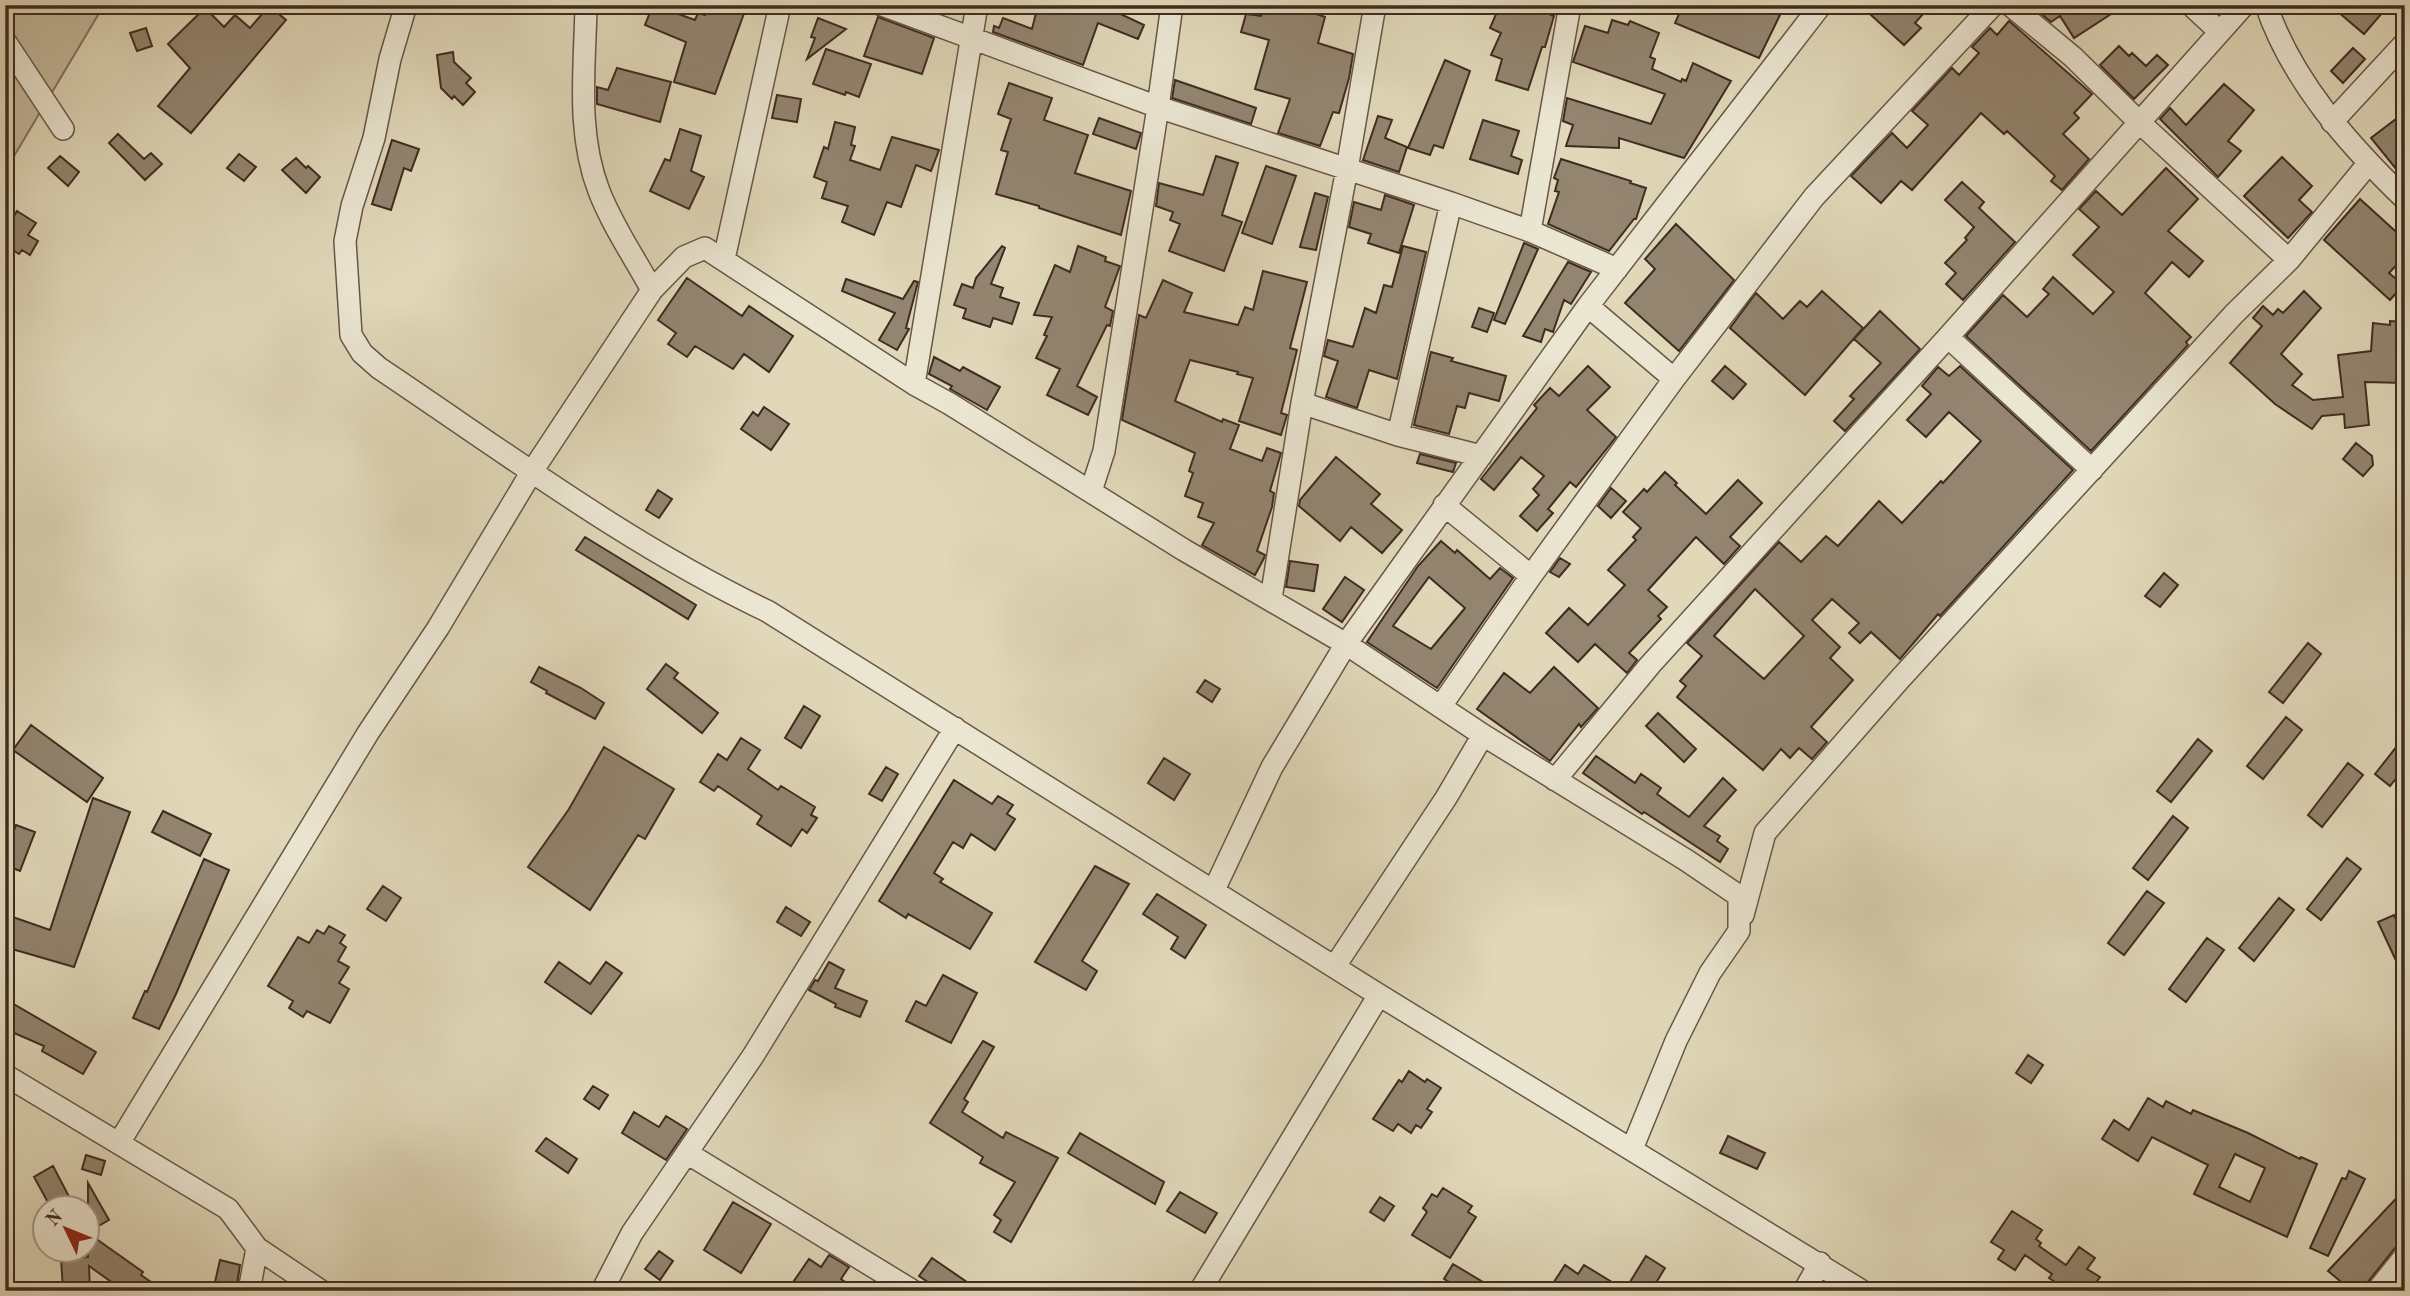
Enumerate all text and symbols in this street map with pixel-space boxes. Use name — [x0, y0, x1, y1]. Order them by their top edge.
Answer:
north arrow — [32, 1194, 102, 1264]
text: N — [43, 1207, 68, 1231]

